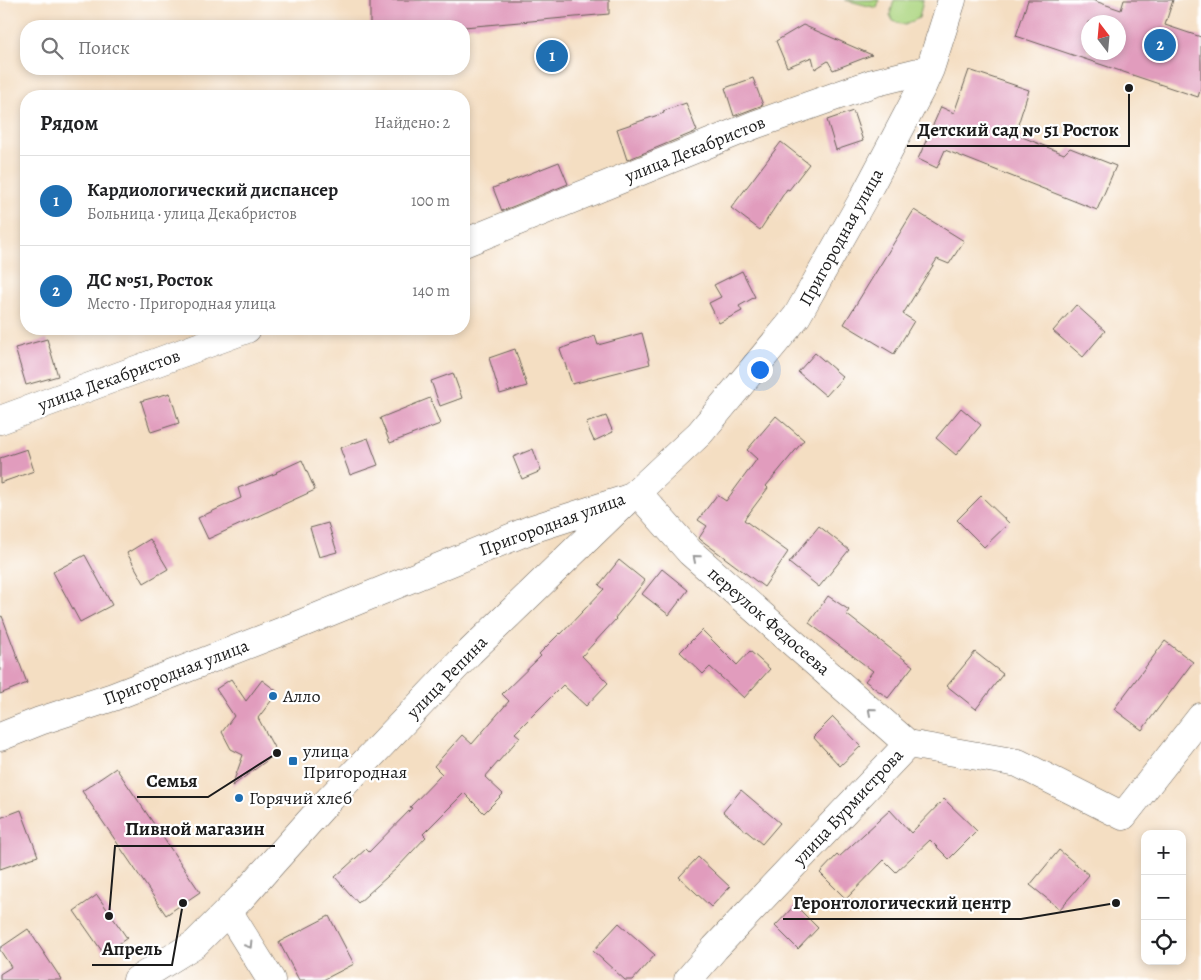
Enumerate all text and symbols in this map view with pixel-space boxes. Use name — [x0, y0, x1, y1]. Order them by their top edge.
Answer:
north arrow — [1081, 15, 1126, 60]
search box — [20, 20, 470, 75]
pin: 2 — [1144, 26, 1176, 64]
icon: search — [38, 34, 66, 62]
text: Поиск — [78, 35, 130, 61]
pin: 1 — [536, 37, 568, 75]
text: Рядом — [40, 109, 98, 137]
street label: улица Декабристов — [620, 110, 769, 188]
text: Найдено: 2 — [374, 112, 450, 134]
callout: Детский сад № 51 Росток — [907, 112, 1129, 146]
text: Детский сад № 51 Росток — [917, 117, 1119, 143]
street label: Пригородная улица — [793, 163, 889, 310]
text: Кардиологический диспансер — [87, 177, 338, 203]
text: 1 — [53, 190, 59, 212]
text: 100 m — [411, 190, 450, 212]
text: Больница · улица Декабристов — [87, 203, 297, 225]
text: ДС №51, Росток — [87, 267, 213, 293]
text: 2 — [52, 280, 60, 302]
text: 140 m — [412, 280, 450, 302]
text: Место · Пригородная улица — [87, 293, 276, 315]
street label: улица Декабристов — [34, 343, 183, 417]
your location — [747, 357, 773, 383]
street label: Пригородная улица — [476, 486, 629, 562]
one-way arrow — [693, 555, 702, 564]
street label: переулок Федосеева — [703, 561, 836, 681]
street label: улица Репина — [401, 630, 493, 724]
street label: Пригородная улица — [100, 633, 253, 711]
place label: Алло — [282, 684, 321, 708]
marker: Алло — [267, 690, 279, 702]
one-way arrow — [868, 708, 877, 717]
place label: улица Пригородная — [302, 739, 407, 784]
street label: улица Бурмистрова — [787, 743, 909, 871]
marker: улица Пригородная — [287, 755, 299, 767]
callout: Семья — [137, 763, 208, 797]
text: Семья — [146, 768, 198, 794]
place label: Горячий хлеб — [249, 786, 352, 810]
marker: Горячий хлеб — [233, 792, 245, 804]
callout: Пивной магазин — [115, 812, 275, 846]
text: Пивной магазин — [125, 816, 265, 842]
map controls — [1141, 830, 1186, 965]
button: + — [1141, 830, 1186, 875]
button: − — [1141, 875, 1186, 920]
callout: Геронтологический центр — [783, 885, 1021, 919]
text: Геронтологический центр — [793, 890, 1011, 916]
button: locate — [1141, 920, 1186, 965]
callout: Апрель — [92, 931, 172, 965]
text: Апрель — [101, 936, 162, 962]
one-way arrow — [243, 940, 253, 949]

